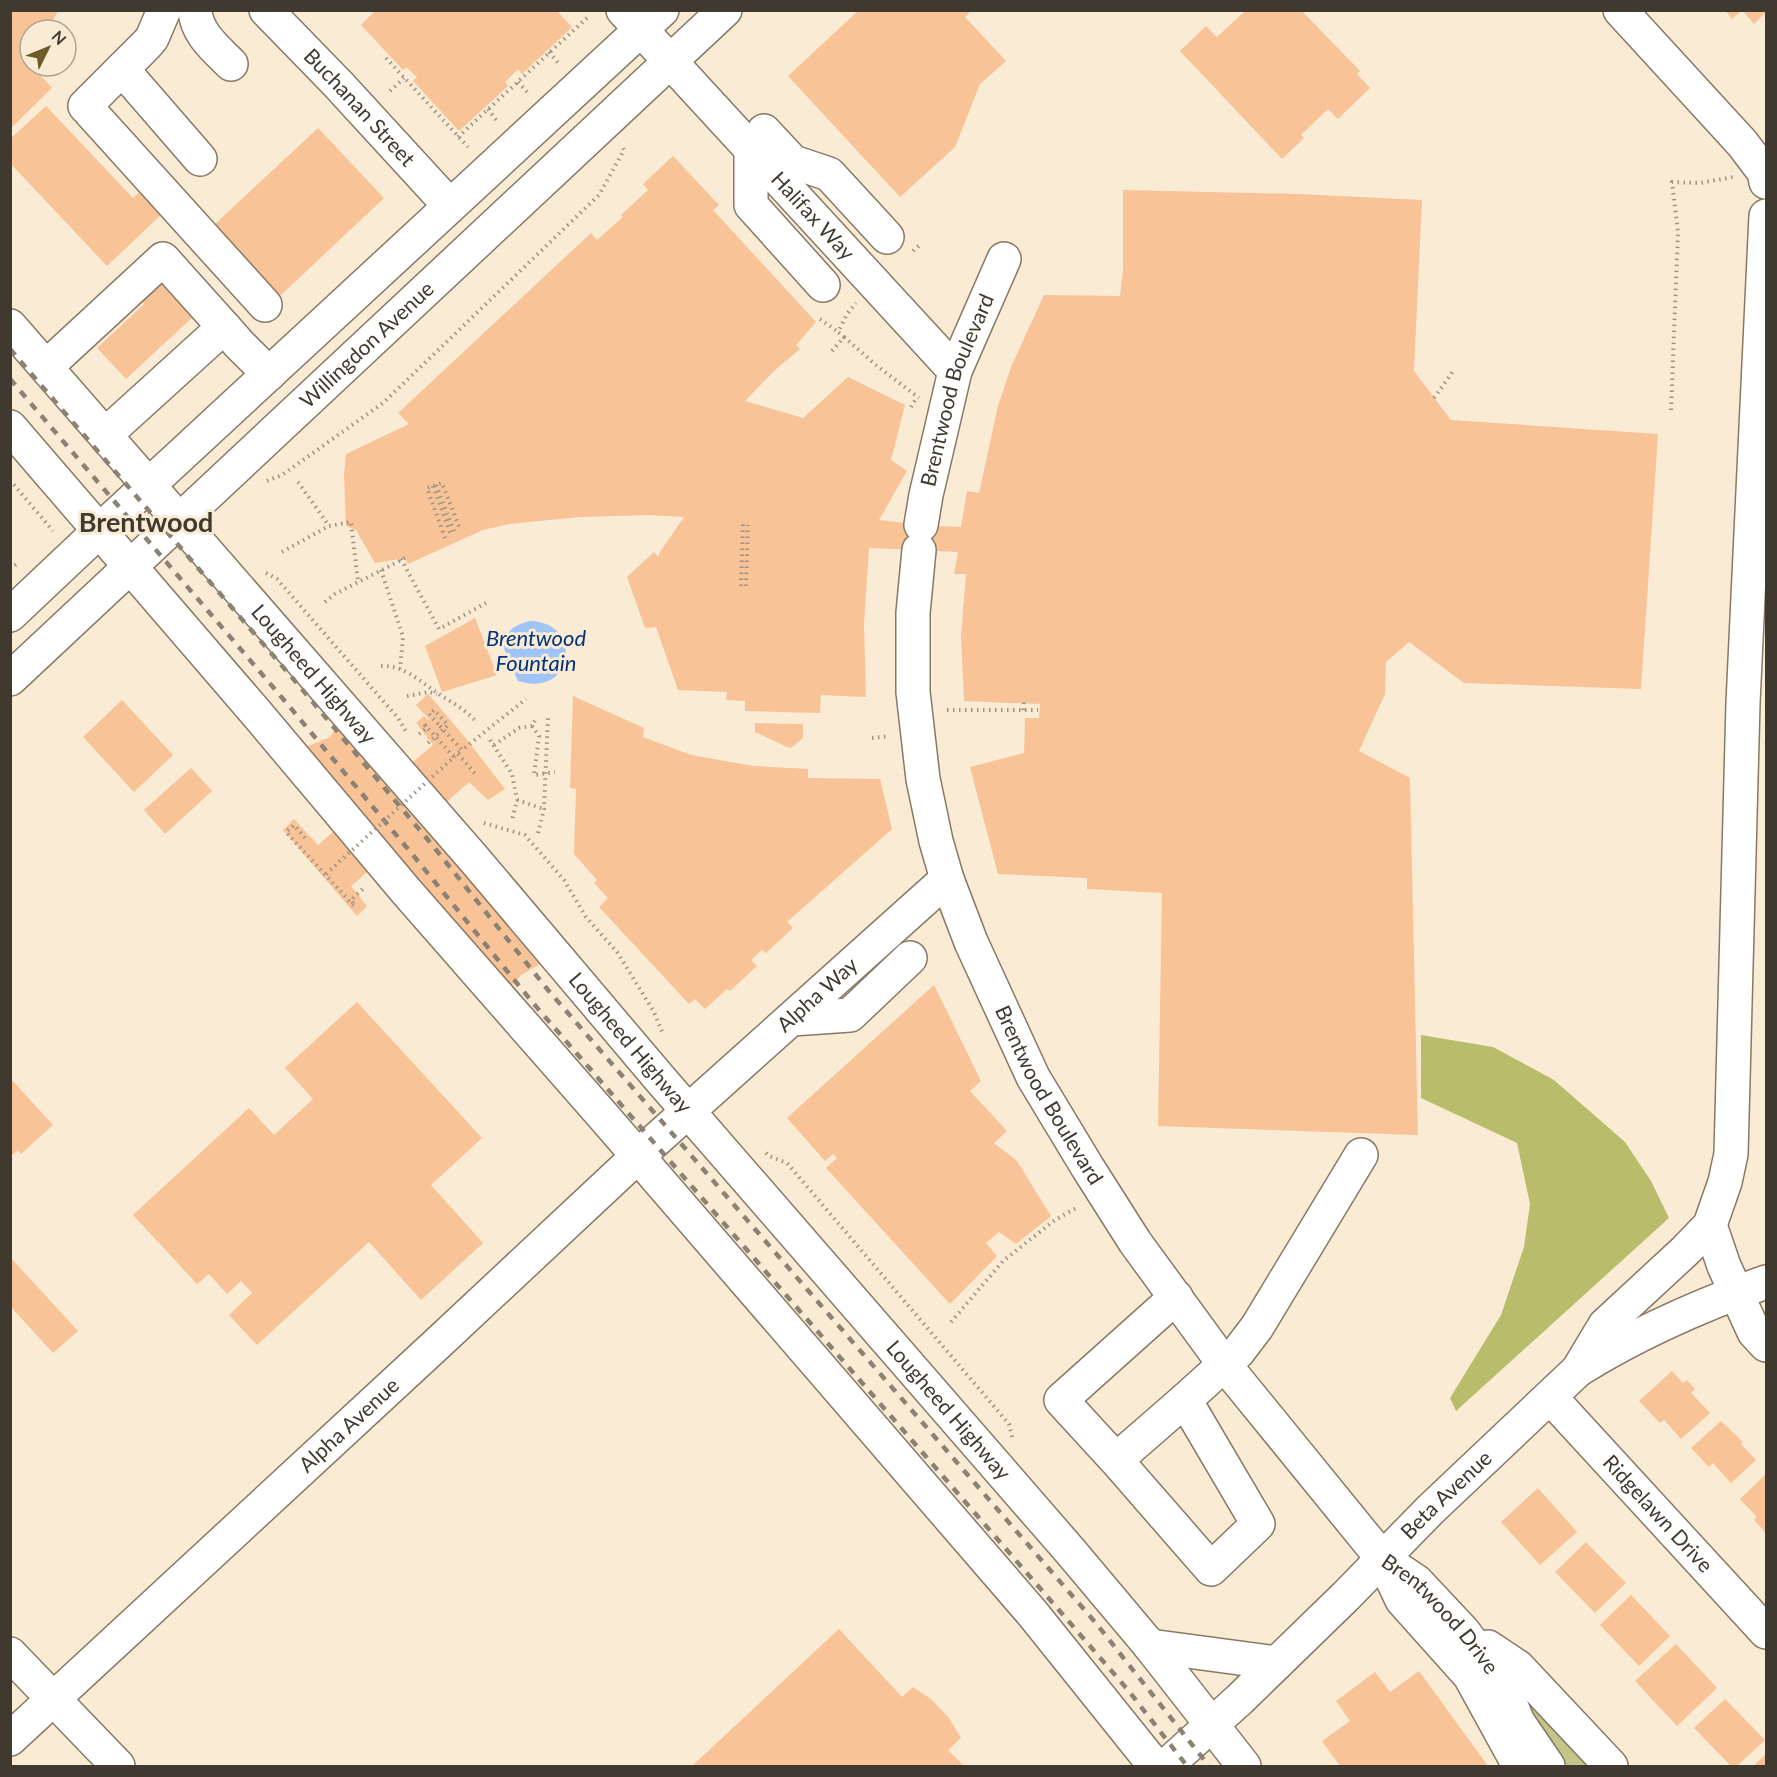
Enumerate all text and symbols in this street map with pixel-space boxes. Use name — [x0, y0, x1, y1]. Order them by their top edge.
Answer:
north arrow — [18, 18, 78, 78]
text: N — [48, 26, 70, 48]
street label: Buchanan Street — [299, 43, 421, 171]
street label: Halifax Way — [767, 166, 861, 265]
street label: Willingdon Avenue — [294, 275, 438, 412]
street label: Brentwood Boulevard — [914, 290, 998, 489]
district label: Brentwood — [79, 505, 213, 538]
street label: Lougheed Highway — [247, 599, 382, 748]
water label: Brentwood Fountain — [486, 624, 586, 676]
street label: Alpha Way — [771, 951, 862, 1037]
street label: Lougheed Highway — [564, 967, 698, 1118]
street label: Brentwood Boulevard — [991, 1001, 1109, 1189]
street label: Lougheed Highway — [882, 1335, 1017, 1485]
street label: Alpha Avenue — [293, 1372, 403, 1477]
street label: Beta Avenue — [1395, 1445, 1496, 1544]
street label: Ridgelawn Drive — [1598, 1449, 1719, 1577]
street label: Brentwood Drive — [1378, 1548, 1505, 1678]

